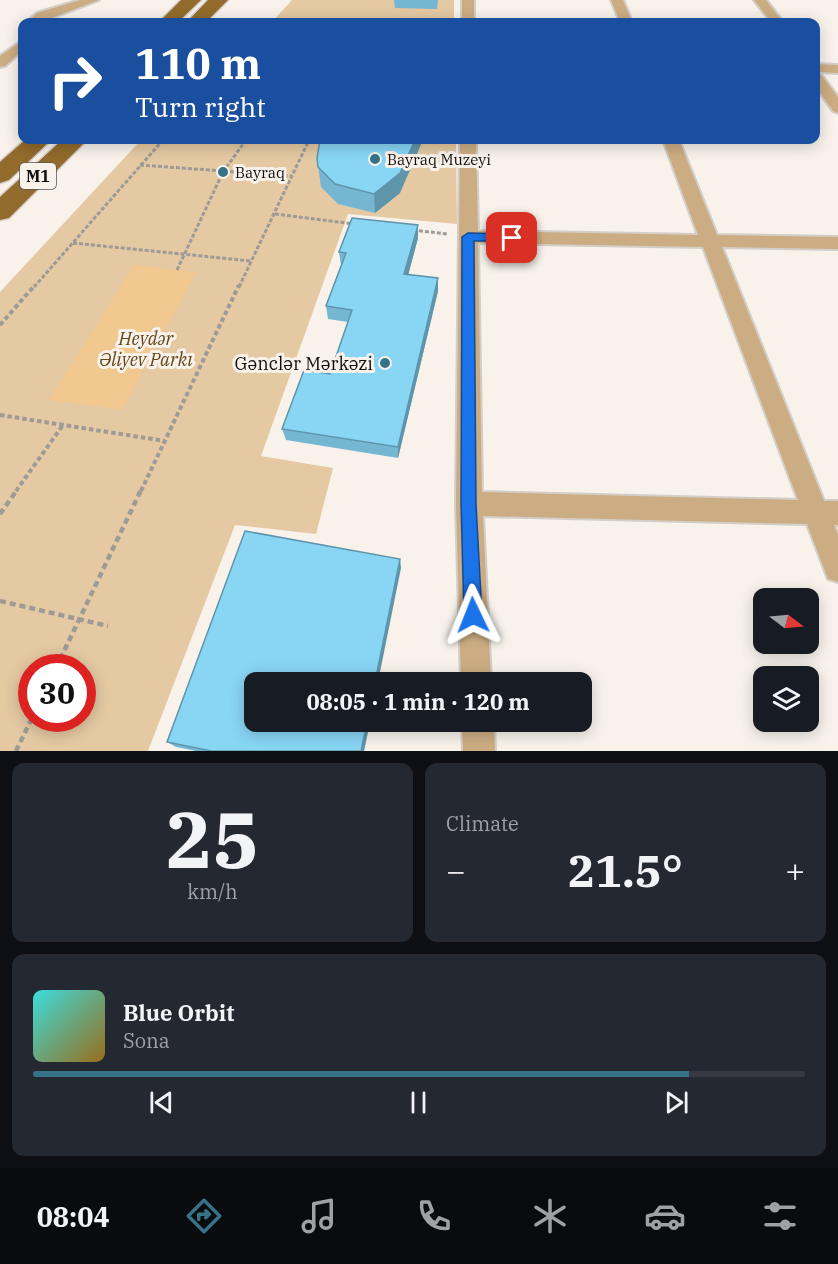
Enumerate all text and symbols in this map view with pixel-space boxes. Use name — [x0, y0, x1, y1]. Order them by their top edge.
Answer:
text: 110 m — [135, 36, 261, 91]
icon: right — [36, 42, 114, 120]
text: Turn right — [135, 89, 266, 124]
place label: Bayraq Muzeyi — [387, 150, 491, 169]
marker: Bayraq Muzeyi — [368, 152, 382, 166]
road number: M1 — [20, 163, 56, 189]
place label: Bayraq — [235, 163, 285, 182]
marker: Bayraq — [216, 165, 230, 179]
pin — [486, 212, 537, 263]
icon: arrive — [495, 221, 528, 254]
park label: Heydər Əliyev Parkı — [99, 327, 193, 371]
place label: Gənclər Mərkəzi — [235, 352, 373, 375]
marker: Gənclər Mərkəzi — [378, 356, 392, 370]
position arrow — [441, 583, 505, 647]
north arrow — [753, 588, 819, 654]
map controls — [753, 588, 819, 732]
speed limit sign: 30 — [18, 654, 96, 732]
button: layers — [753, 666, 819, 732]
text: 08:05 · 1 min · 120 m — [306, 687, 530, 716]
text: 25 — [166, 788, 259, 889]
text: Climate — [446, 810, 519, 837]
text: 21.5° — [568, 841, 683, 899]
text: − — [446, 849, 466, 892]
text: + — [785, 849, 805, 892]
text: km/h — [187, 878, 238, 905]
text: Blue Orbit — [123, 998, 234, 1027]
text: Sona — [123, 1027, 170, 1054]
icon: previous — [145, 1086, 178, 1119]
icon: pause — [402, 1086, 435, 1119]
icon: next — [660, 1086, 693, 1119]
icon: directions — [183, 1195, 225, 1237]
icon: music — [298, 1195, 340, 1237]
icon: phone — [413, 1195, 455, 1237]
icon: climate — [529, 1195, 571, 1237]
icon: car — [644, 1195, 686, 1237]
icon: filters — [759, 1195, 801, 1237]
text: 08:04 — [37, 1199, 110, 1234]

